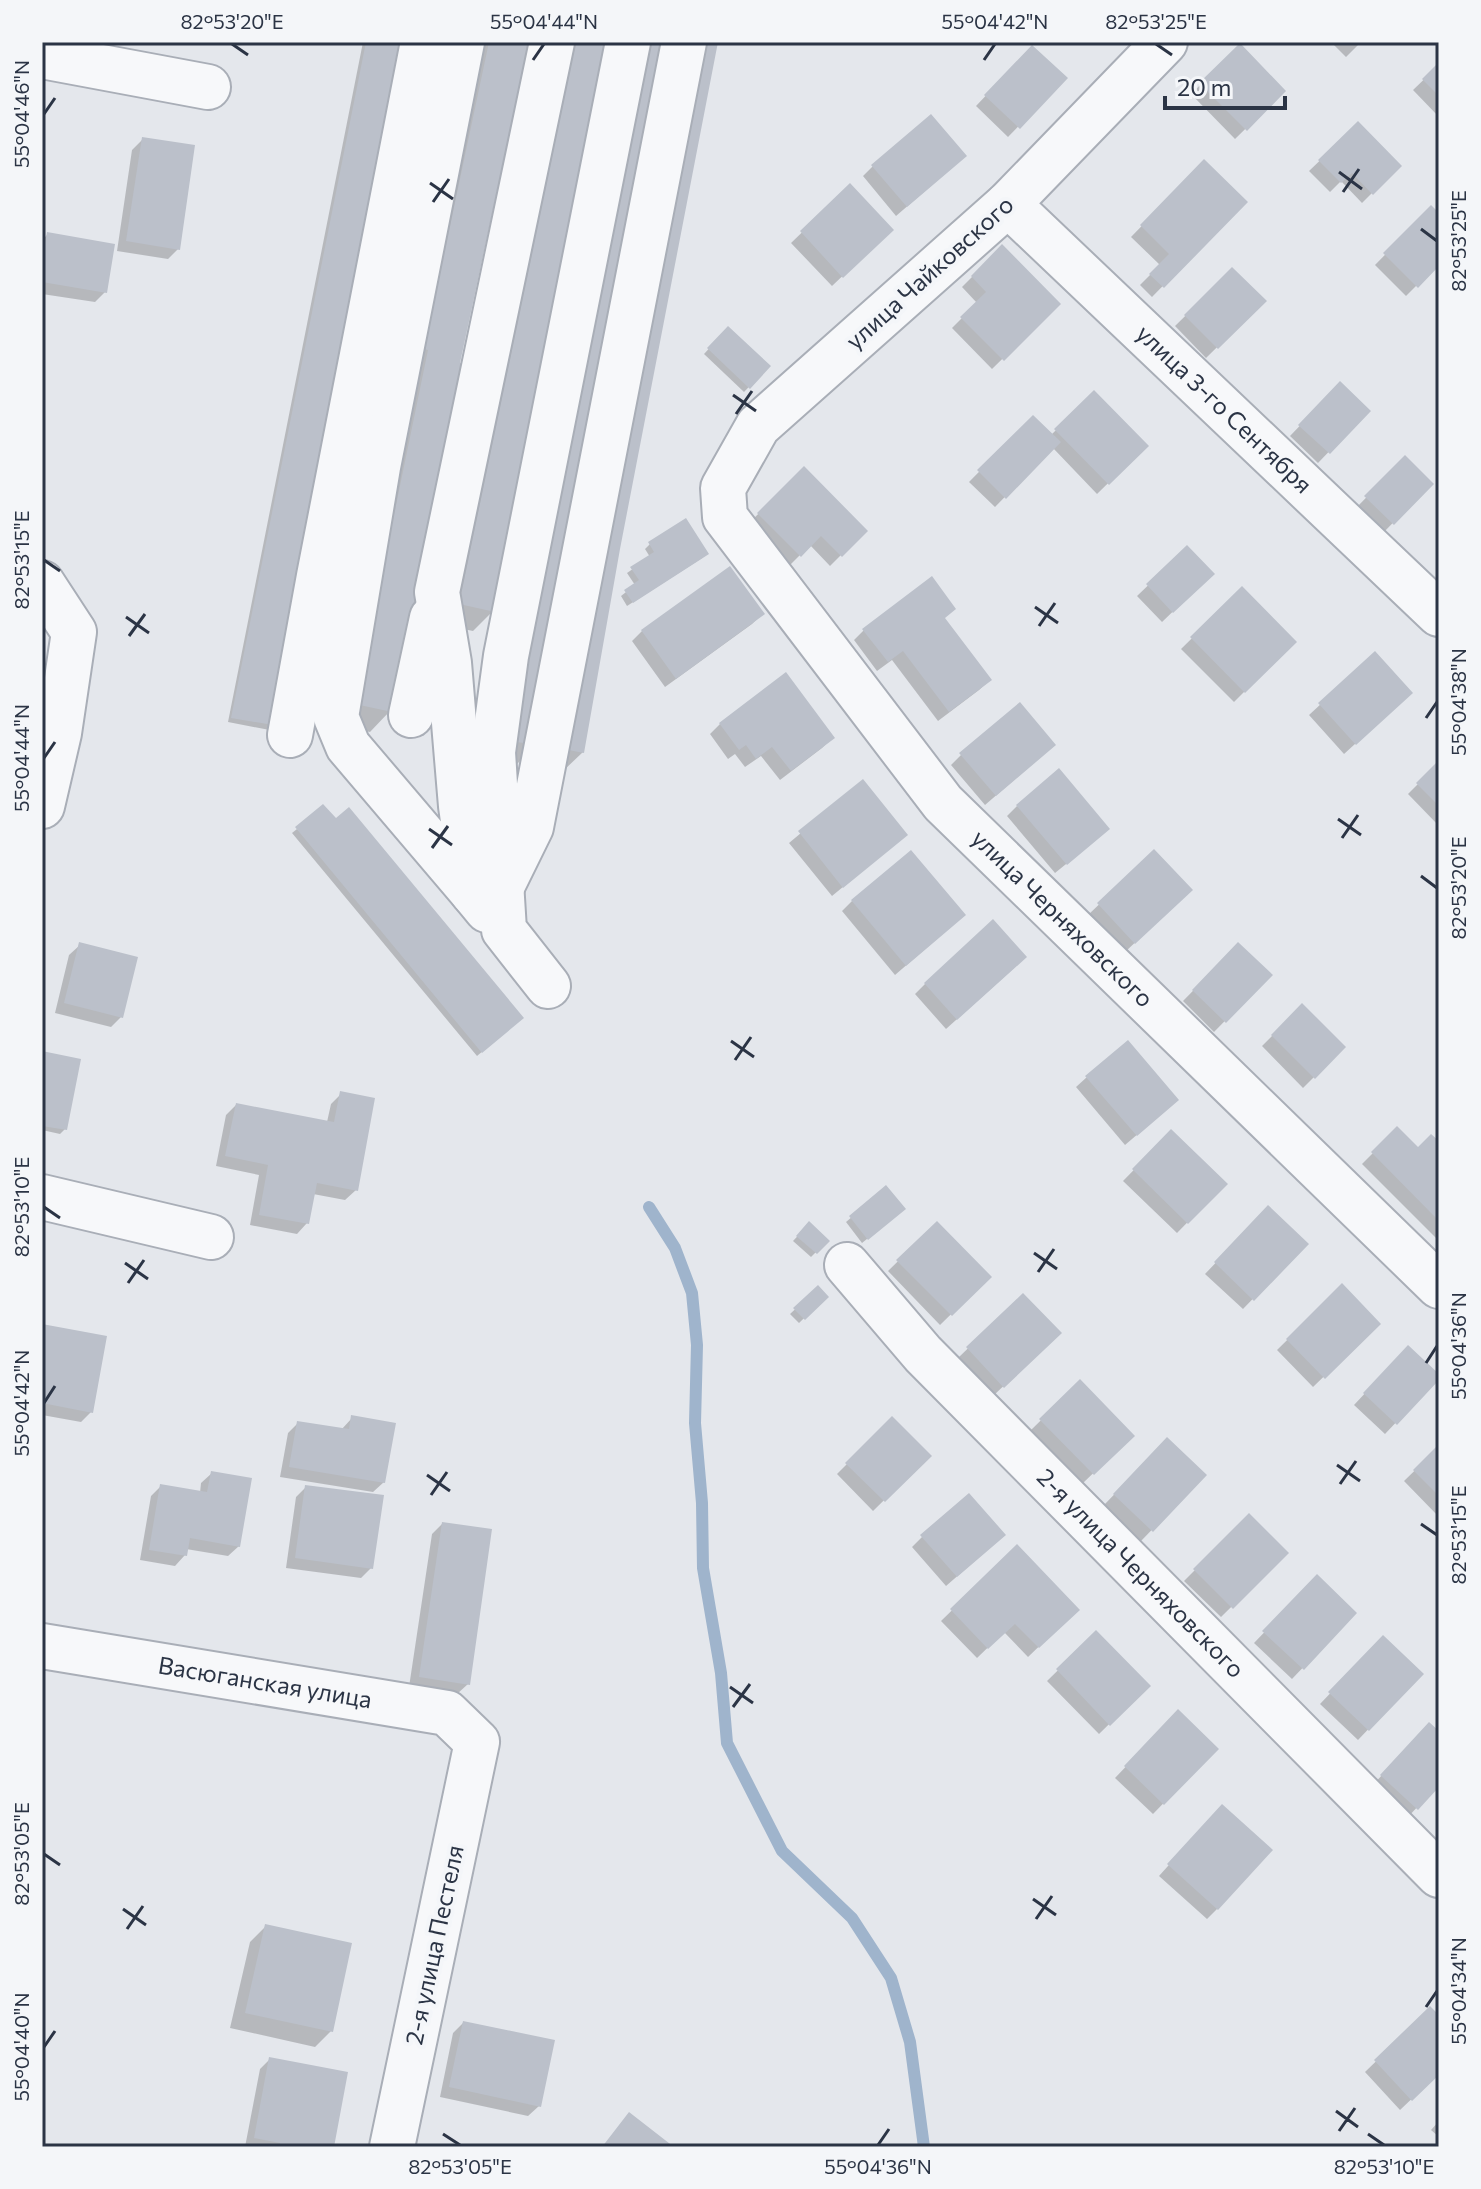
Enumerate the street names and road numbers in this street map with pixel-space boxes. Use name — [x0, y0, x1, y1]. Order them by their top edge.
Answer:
street label: улица Чайковского — [839, 189, 1019, 355]
street label: улица 3-го Сентября — [1131, 318, 1319, 499]
street label: улица Черняховского — [966, 823, 1160, 1013]
street label: 2-я улица Черняховского — [1032, 1462, 1251, 1683]
street label: Васюганская улица — [156, 1649, 374, 1713]
street label: 2-я улица Пестеля — [398, 1842, 469, 2047]

